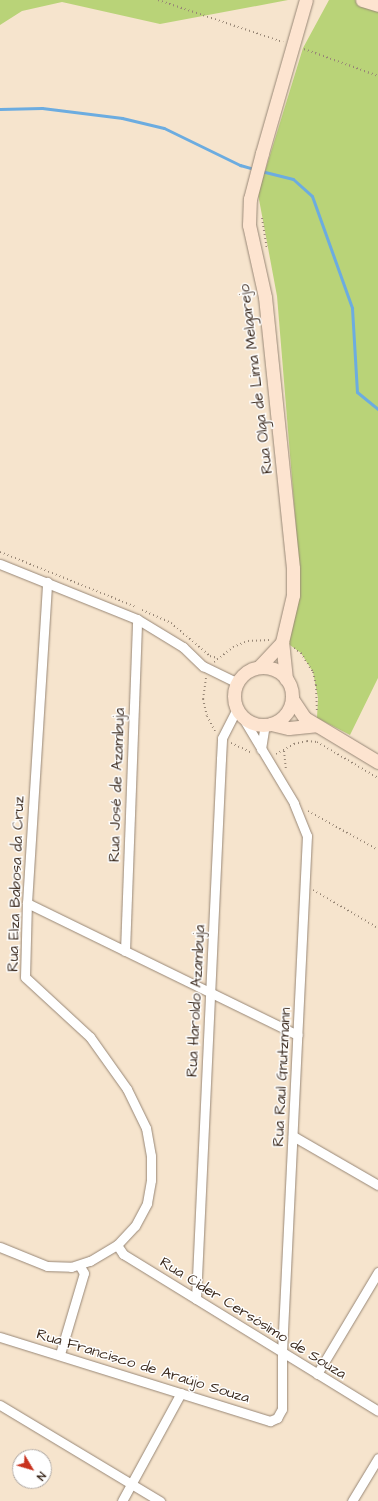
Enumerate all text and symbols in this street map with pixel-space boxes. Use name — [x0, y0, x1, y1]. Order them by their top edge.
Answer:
street label: Rua Olga de Lima Melgarejo — [235, 283, 277, 475]
street label: Rua José de Azambuja — [105, 707, 129, 863]
street label: Rua Elza Babosa da Cruz — [4, 796, 28, 972]
street label: Rua Haroldo Azambuja — [183, 924, 209, 1078]
street label: Rua Raul Gnutzmann — [269, 1007, 295, 1147]
street label: Rua Cider Cersósimo de Souza — [156, 1253, 350, 1383]
street label: Rua Francisco de Araújo Souza — [34, 1325, 252, 1407]
north arrow — [12, 1449, 52, 1489]
text: N — [33, 1469, 49, 1483]

